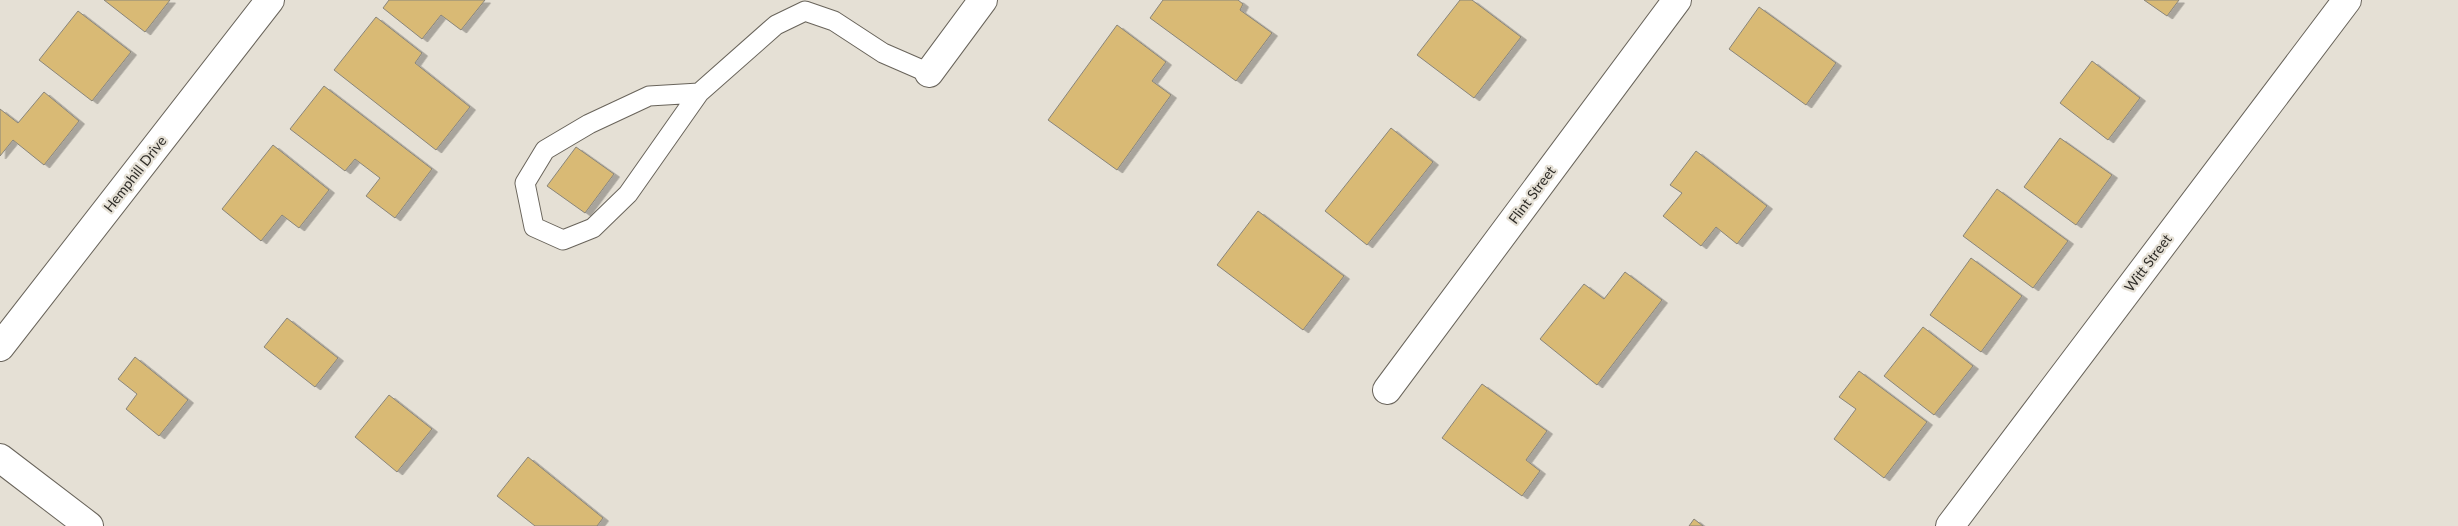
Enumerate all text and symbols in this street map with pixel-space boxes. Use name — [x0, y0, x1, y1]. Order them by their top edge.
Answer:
street label: Hemphill Drive — [100, 132, 170, 215]
street label: Flint Street — [1504, 163, 1559, 227]
street label: Witt Street — [2120, 230, 2175, 295]

